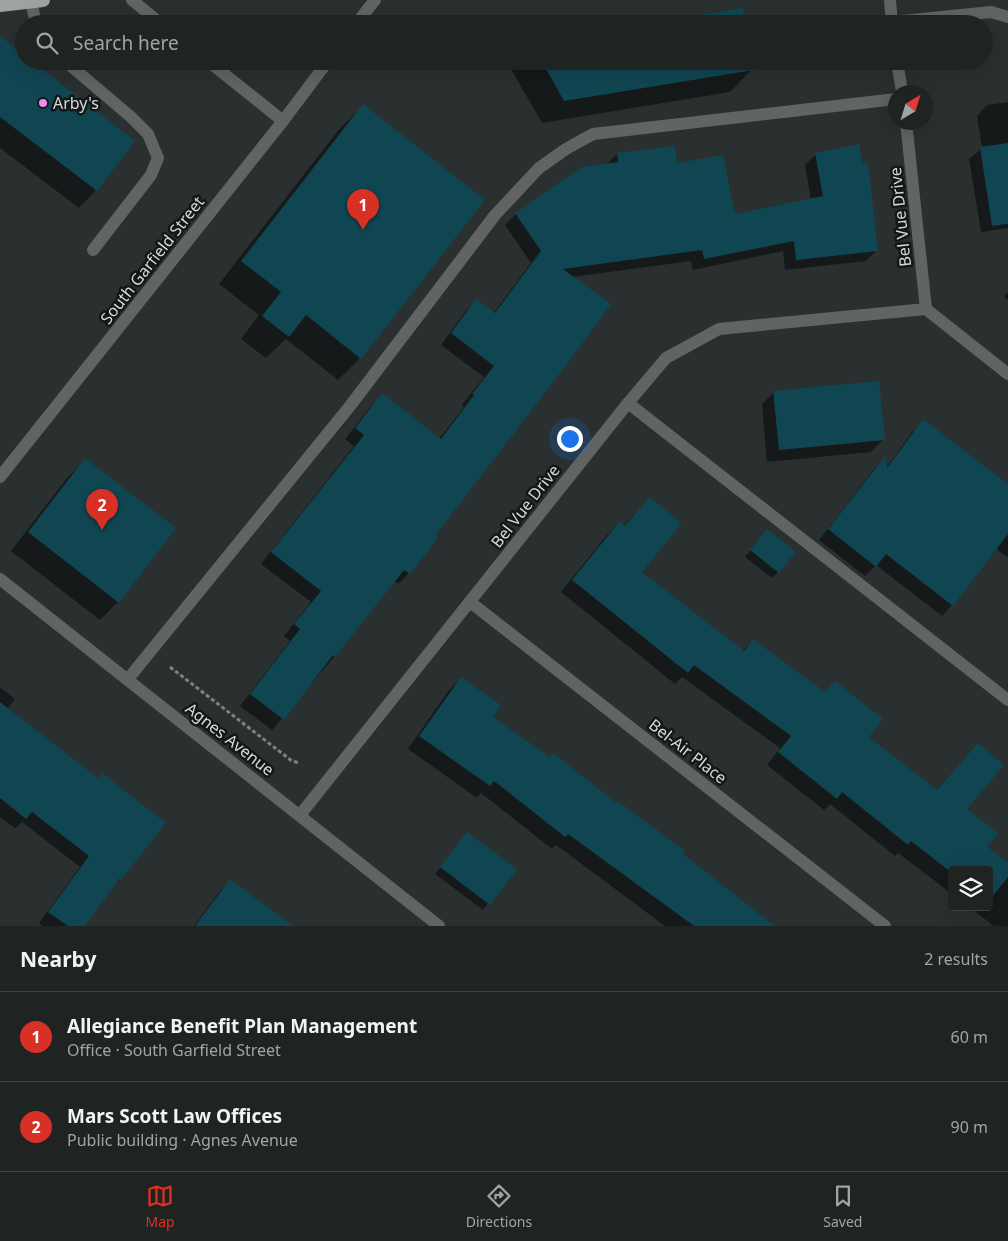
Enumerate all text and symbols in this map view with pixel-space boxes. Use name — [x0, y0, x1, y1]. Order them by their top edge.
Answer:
search box — [15, 15, 993, 70]
icon: search — [33, 29, 61, 57]
text: Search here — [73, 30, 179, 56]
north arrow — [888, 85, 933, 130]
place label: Arby's — [53, 92, 99, 114]
marker: Arby's — [37, 97, 49, 109]
street label: Bel Vue Drive — [884, 166, 916, 268]
pin: 1 — [347, 189, 379, 230]
street label: South Garfield Street — [95, 191, 209, 329]
your location — [557, 426, 583, 452]
street label: Bel Vue Drive — [486, 460, 564, 552]
pin: 2 — [86, 489, 118, 530]
street label: Agnes Avenue — [181, 697, 279, 781]
street label: Bel-Air Place — [644, 714, 732, 788]
map controls — [948, 866, 993, 911]
button: layers — [948, 866, 993, 911]
text: Nearby — [20, 945, 96, 973]
text: 2 results — [924, 948, 988, 970]
text: Allegiance Benefit Plan Management — [67, 1013, 417, 1039]
text: 1 — [31, 1026, 41, 1048]
text: 60 m — [951, 1026, 988, 1048]
text: Office · South Garfield Street — [67, 1039, 281, 1061]
text: Mars Scott Law Offices — [67, 1103, 282, 1129]
text: 2 — [31, 1116, 41, 1138]
text: 90 m — [951, 1116, 988, 1138]
text: Public building · Agnes Avenue — [67, 1129, 298, 1151]
tab: Map — [146, 1182, 175, 1231]
tab: Directions — [466, 1182, 532, 1231]
tab: Saved — [823, 1182, 862, 1231]

